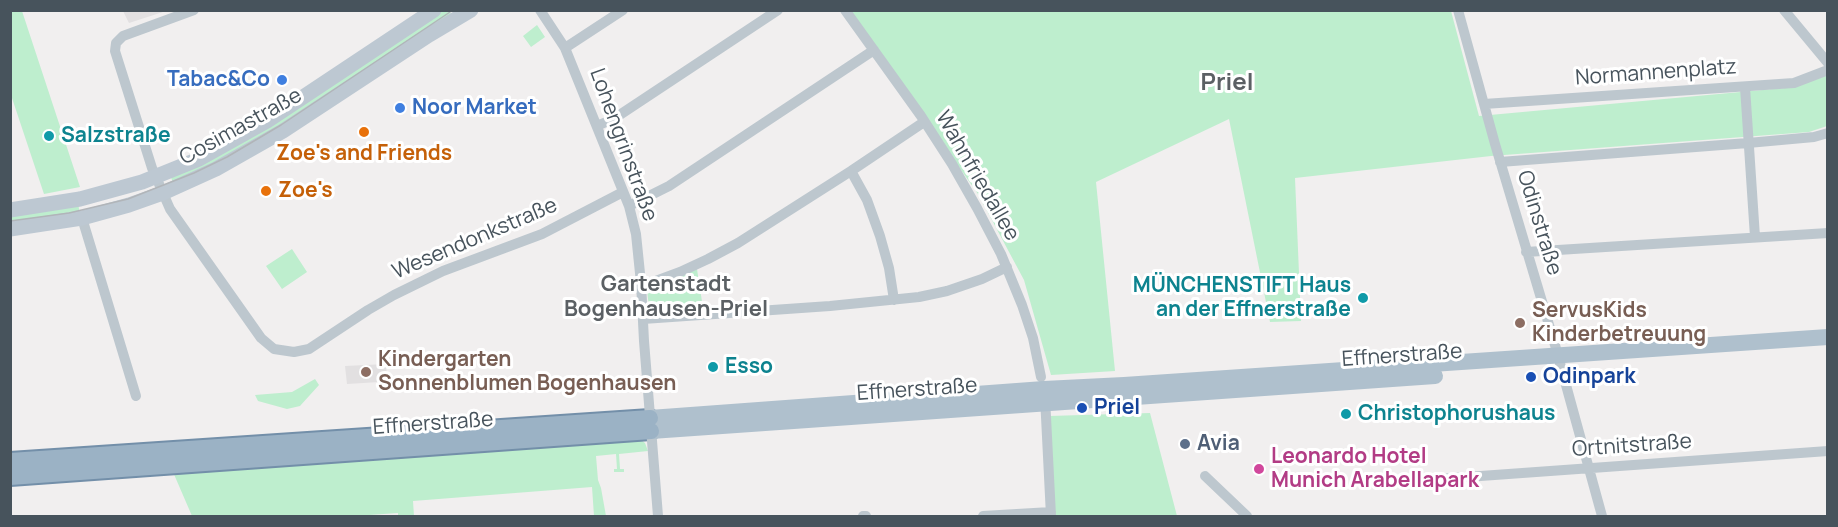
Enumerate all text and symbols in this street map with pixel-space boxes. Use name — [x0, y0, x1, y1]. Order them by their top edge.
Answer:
street label: Normannenplatz — [1574, 55, 1738, 91]
street label: Lohengrinstraße — [584, 65, 662, 225]
place label: Tabac&Co — [167, 67, 270, 93]
district label: Priel — [1201, 69, 1253, 97]
marker: Tabac&Co — [275, 73, 289, 87]
street label: Cosimastraße — [175, 83, 307, 171]
place label: Noor Market — [412, 95, 537, 121]
marker: Noor Market — [393, 101, 407, 115]
street label: Wahnfriedallee — [930, 106, 1024, 246]
place label: Salzstraße — [61, 123, 171, 149]
marker: Zoe's and Friends — [357, 125, 371, 139]
marker: Salzstraße — [42, 129, 56, 143]
place label: Zoe's and Friends — [276, 141, 452, 167]
street label: Odinstraße — [1511, 168, 1567, 278]
place label: Zoe's — [278, 178, 333, 204]
marker: Zoe's — [259, 184, 273, 198]
street label: Wesendonkstraße — [389, 193, 561, 285]
district label: Gartenstadt Bogenhausen-Priel — [564, 272, 768, 324]
place label: MÜNCHENSTIFT Haus an der Effnerstraße — [1133, 273, 1351, 323]
marker: MÜNCHENSTIFT Haus an der Effnerstraße — [1356, 291, 1370, 305]
place label: ServusKids Kinderbetreuung — [1532, 298, 1706, 348]
marker: ServusKids Kinderbetreuung — [1513, 316, 1527, 330]
street label: Effnerstraße — [1341, 339, 1463, 373]
place label: Kindergarten Sonnenblumen Bogenhausen — [378, 347, 677, 397]
place label: Esso — [725, 354, 773, 380]
marker: Esso — [706, 360, 720, 374]
place label: Odinpark — [1543, 364, 1635, 390]
marker: Kindergarten Sonnenblumen Bogenhausen — [359, 365, 373, 379]
marker: Odinpark — [1524, 370, 1538, 384]
street label: Effnerstraße — [856, 373, 978, 407]
place label: Priel — [1094, 395, 1140, 421]
marker: Priel — [1075, 401, 1089, 415]
place label: Christophorushaus — [1358, 401, 1555, 427]
street label: Effnerstraße — [372, 407, 494, 441]
marker: Christophorushaus — [1339, 407, 1353, 421]
street label: Ortnitstraße — [1571, 429, 1693, 463]
place label: Avia — [1197, 431, 1240, 457]
marker: Avia — [1178, 437, 1192, 451]
place label: Leonardo Hotel Munich Arabellapark — [1271, 444, 1479, 494]
marker: Leonardo Hotel Munich Arabellapark — [1252, 462, 1266, 476]

